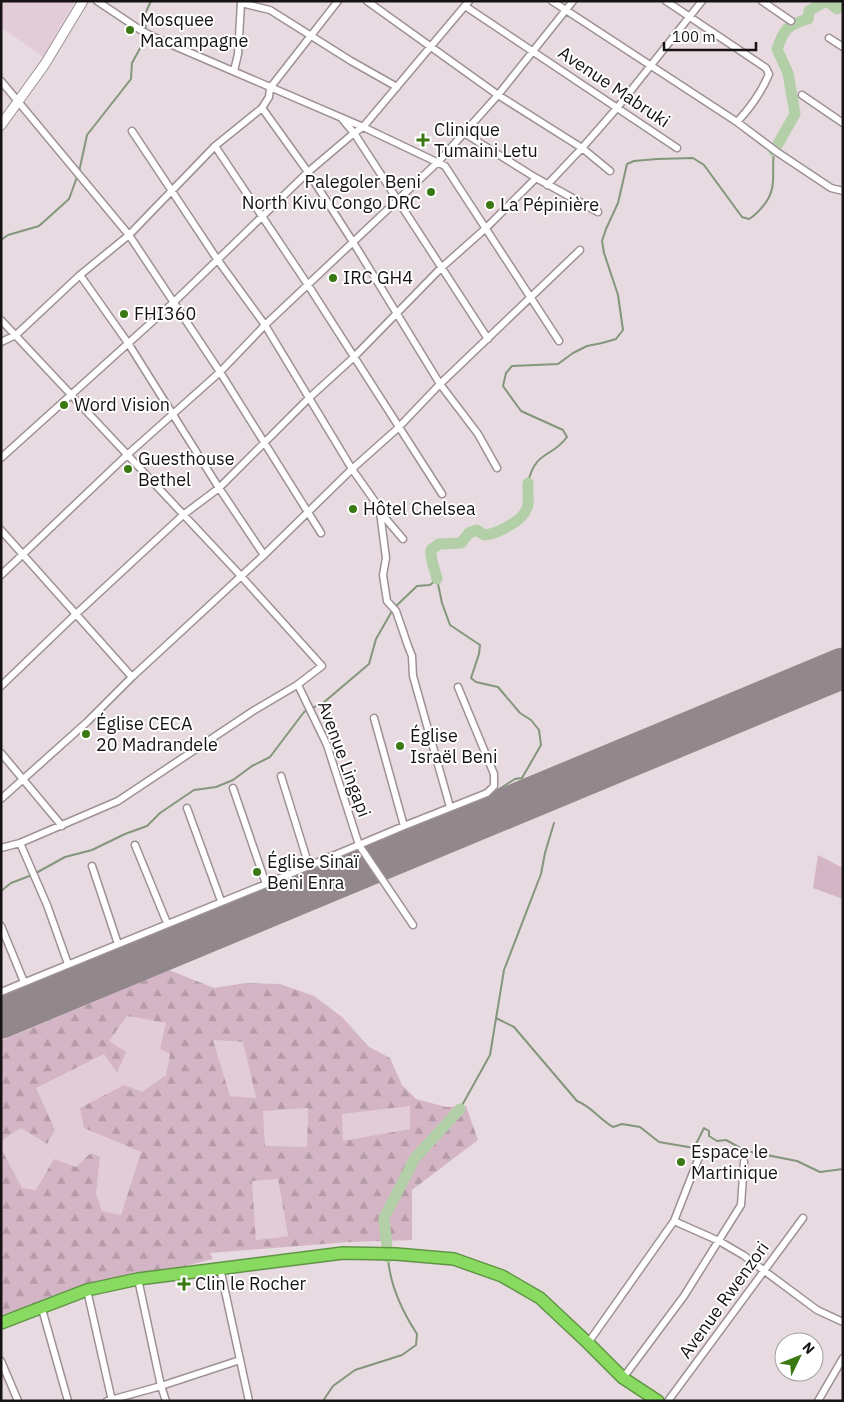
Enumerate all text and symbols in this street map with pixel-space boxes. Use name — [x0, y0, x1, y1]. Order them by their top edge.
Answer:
place label: Mosquee Macampagne — [140, 8, 248, 52]
scale bar — [664, 20, 756, 52]
marker: Mosquee Macampagne — [124, 24, 136, 36]
text: 100 m — [672, 27, 716, 46]
street label: Avenue Mabruki — [554, 41, 675, 132]
place label: Clinique Tumaini Letu — [434, 118, 538, 162]
marker: Clinique Tumaini Letu — [416, 133, 430, 147]
place label: Palegoler Beni North Kivu Congo DRC — [242, 170, 421, 214]
marker: Palegoler Beni North Kivu Congo DRC — [425, 186, 437, 198]
place label: La Pépinière — [500, 193, 599, 216]
marker: La Pépinière — [484, 199, 496, 211]
place label: IRC GH4 — [343, 266, 413, 289]
marker: IRC GH4 — [327, 272, 339, 284]
place label: FHI360 — [134, 302, 196, 325]
marker: FHI360 — [118, 308, 130, 320]
place label: Word Vision — [74, 393, 170, 416]
marker: Word Vision — [58, 399, 70, 411]
place label: Guesthouse Bethel — [138, 447, 235, 491]
marker: Guesthouse Bethel — [122, 463, 134, 475]
place label: Hôtel Chelsea — [363, 497, 476, 520]
marker: Hôtel Chelsea — [347, 503, 359, 515]
street label: Avenue Lingapi — [313, 698, 376, 820]
place label: Église CECA 20 Madrandele — [96, 712, 218, 756]
place label: Église Israël Beni — [410, 724, 498, 768]
marker: Église CECA 20 Madrandele — [80, 728, 92, 740]
marker: Église Israël Beni — [394, 740, 406, 752]
place label: Église Sinaï Beni Enra — [267, 850, 359, 894]
marker: Église Sinaï Beni Enra — [251, 866, 263, 878]
place label: Espace le Martinique — [691, 1140, 778, 1184]
marker: Espace le Martinique — [675, 1156, 687, 1168]
street label: Avenue Rwenzori — [673, 1237, 774, 1363]
place label: Clin le Rocher — [195, 1272, 307, 1295]
marker: Clin le Rocher — [177, 1277, 191, 1291]
north arrow — [774, 1332, 824, 1382]
text: N — [798, 1338, 819, 1358]

